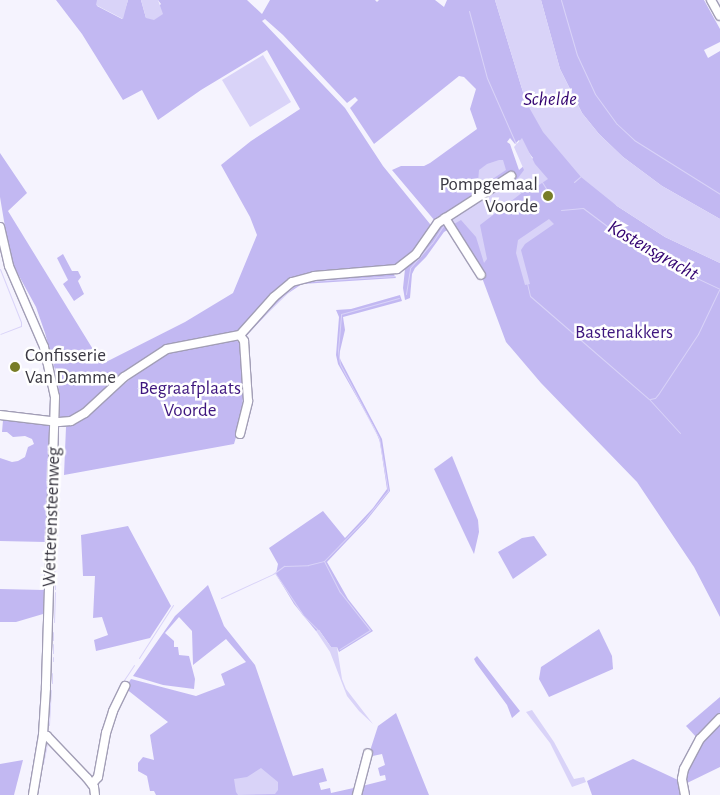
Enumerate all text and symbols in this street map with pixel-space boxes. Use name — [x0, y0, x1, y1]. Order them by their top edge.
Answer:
water label: Schelde — [523, 87, 577, 111]
place label: Pompgemaal Voorde — [439, 174, 538, 218]
marker: Pompgemaal Voorde — [542, 190, 554, 202]
water label: Kostensgracht — [603, 215, 703, 287]
park label: Bastenakkers — [575, 322, 673, 344]
place label: Confisserie Van Damme — [25, 345, 116, 389]
marker: Confisserie Van Damme — [9, 361, 21, 373]
park label: Begraafplaats Voorde — [139, 378, 241, 422]
street label: Wetterensteenweg — [38, 446, 66, 588]

